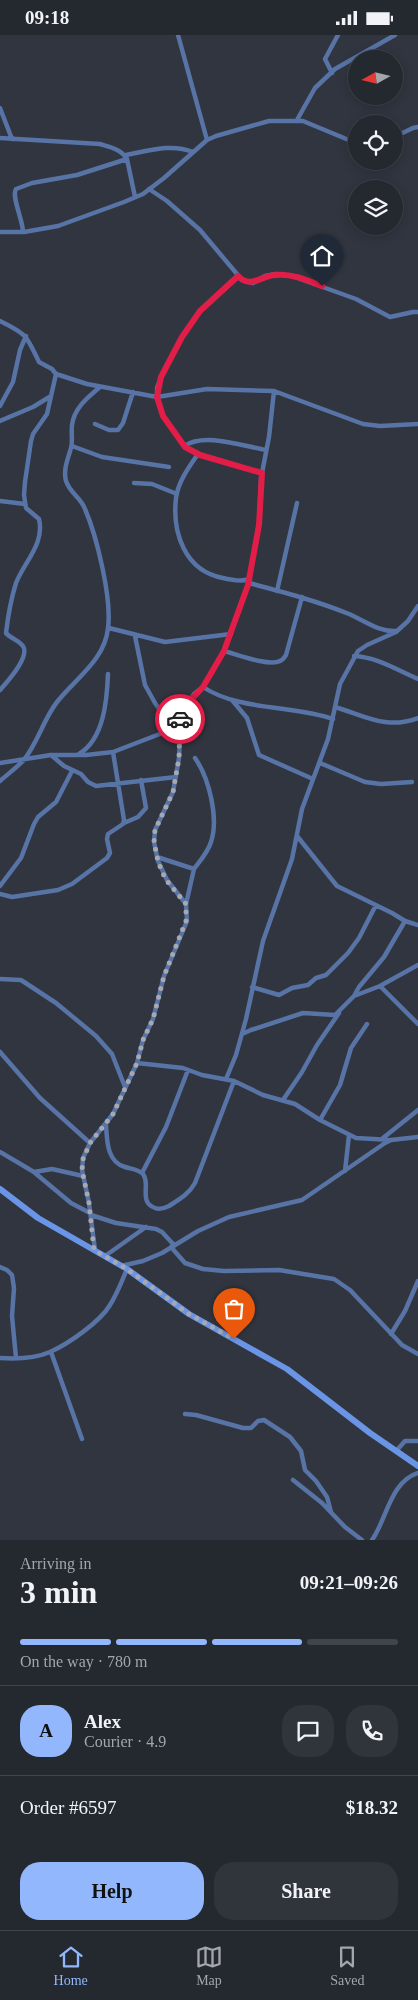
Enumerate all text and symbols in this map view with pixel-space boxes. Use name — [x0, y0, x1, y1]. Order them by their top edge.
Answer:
text: 09:18 — [25, 7, 69, 28]
north arrow — [348, 50, 402, 105]
map controls — [348, 50, 403, 235]
button: locate — [348, 115, 403, 170]
button: layers — [348, 180, 403, 235]
pin — [301, 235, 343, 286]
icon: home — [308, 242, 336, 270]
courier — [155, 694, 205, 744]
icon: car — [166, 705, 194, 733]
pin — [213, 1288, 255, 1339]
icon: bag — [220, 1295, 248, 1323]
text: Arriving in — [20, 1555, 92, 1572]
text: 09:21–09:26 — [300, 1572, 398, 1593]
text: 3 min — [20, 1574, 97, 1610]
text: On the way · 780 m — [20, 1653, 148, 1670]
button: chat — [282, 1705, 334, 1757]
button: phone — [346, 1705, 398, 1757]
text: Alex — [84, 1711, 121, 1732]
text: A — [39, 1720, 53, 1741]
text: Courier · 4.9 — [84, 1733, 166, 1750]
text: Order #6597 — [20, 1797, 117, 1818]
text: $18.32 — [346, 1797, 398, 1818]
button: Help — [20, 1862, 204, 1920]
button: Share — [214, 1862, 398, 1920]
tab: Home — [54, 1943, 88, 1989]
tab: Map — [195, 1943, 223, 1989]
tab: Saved — [330, 1943, 364, 1989]

